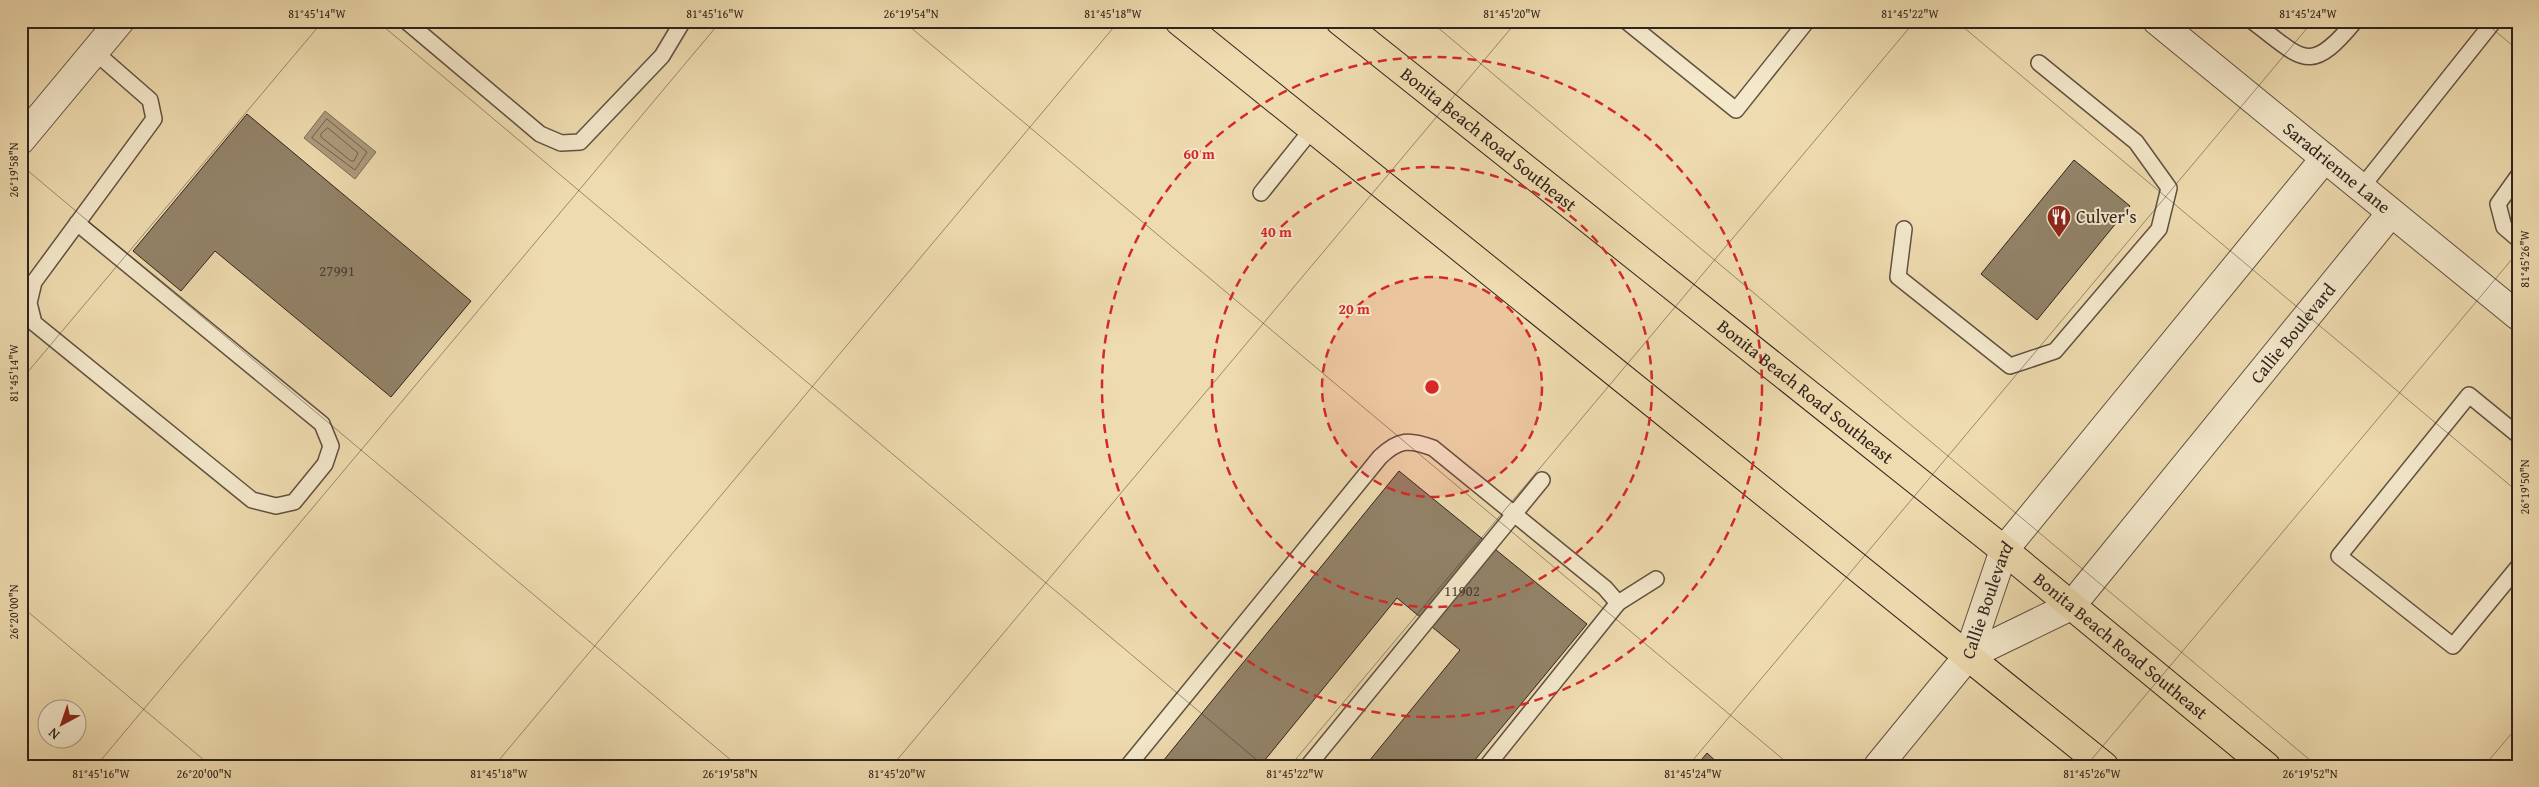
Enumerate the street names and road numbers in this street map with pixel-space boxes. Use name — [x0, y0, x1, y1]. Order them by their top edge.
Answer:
street label: Bonita Beach Road Southeast — [1395, 60, 1583, 218]
street label: Saradrienne Lane — [2277, 115, 2397, 220]
street label: Callie Boulevard — [2243, 277, 2342, 389]
street label: Bonita Beach Road Southeast — [1712, 313, 1900, 470]
street label: Callie Boulevard — [1954, 534, 2020, 662]
street label: Bonita Beach Road Southeast — [2028, 566, 2214, 726]

